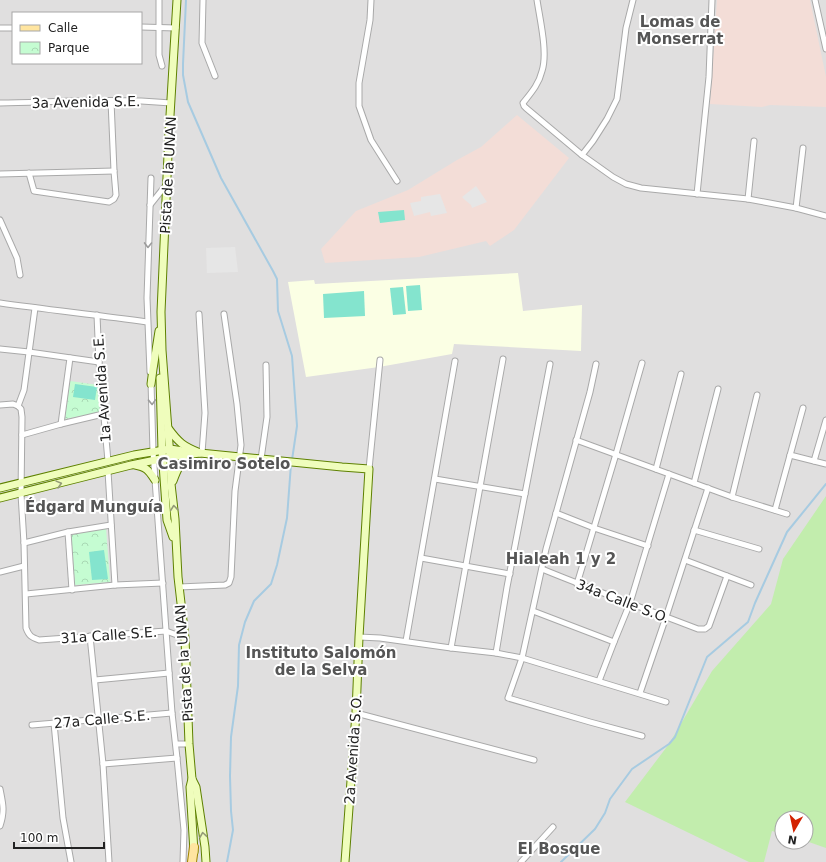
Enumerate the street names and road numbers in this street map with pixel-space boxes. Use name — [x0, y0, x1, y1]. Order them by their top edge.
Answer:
street label: 3a Avenida S.E. — [31, 93, 141, 111]
street label: Pista de la UNAN — [157, 116, 179, 234]
street label: 1a Avenida S.E. — [90, 333, 114, 443]
street label: 34a Calle S.O. — [574, 576, 672, 626]
street label: Pista de la UNAN — [172, 604, 196, 722]
street label: 31a Calle S.E. — [60, 624, 158, 646]
street label: 2a Avenida S.O. — [341, 693, 365, 805]
street label: 27a Calle S.E. — [53, 707, 151, 731]

